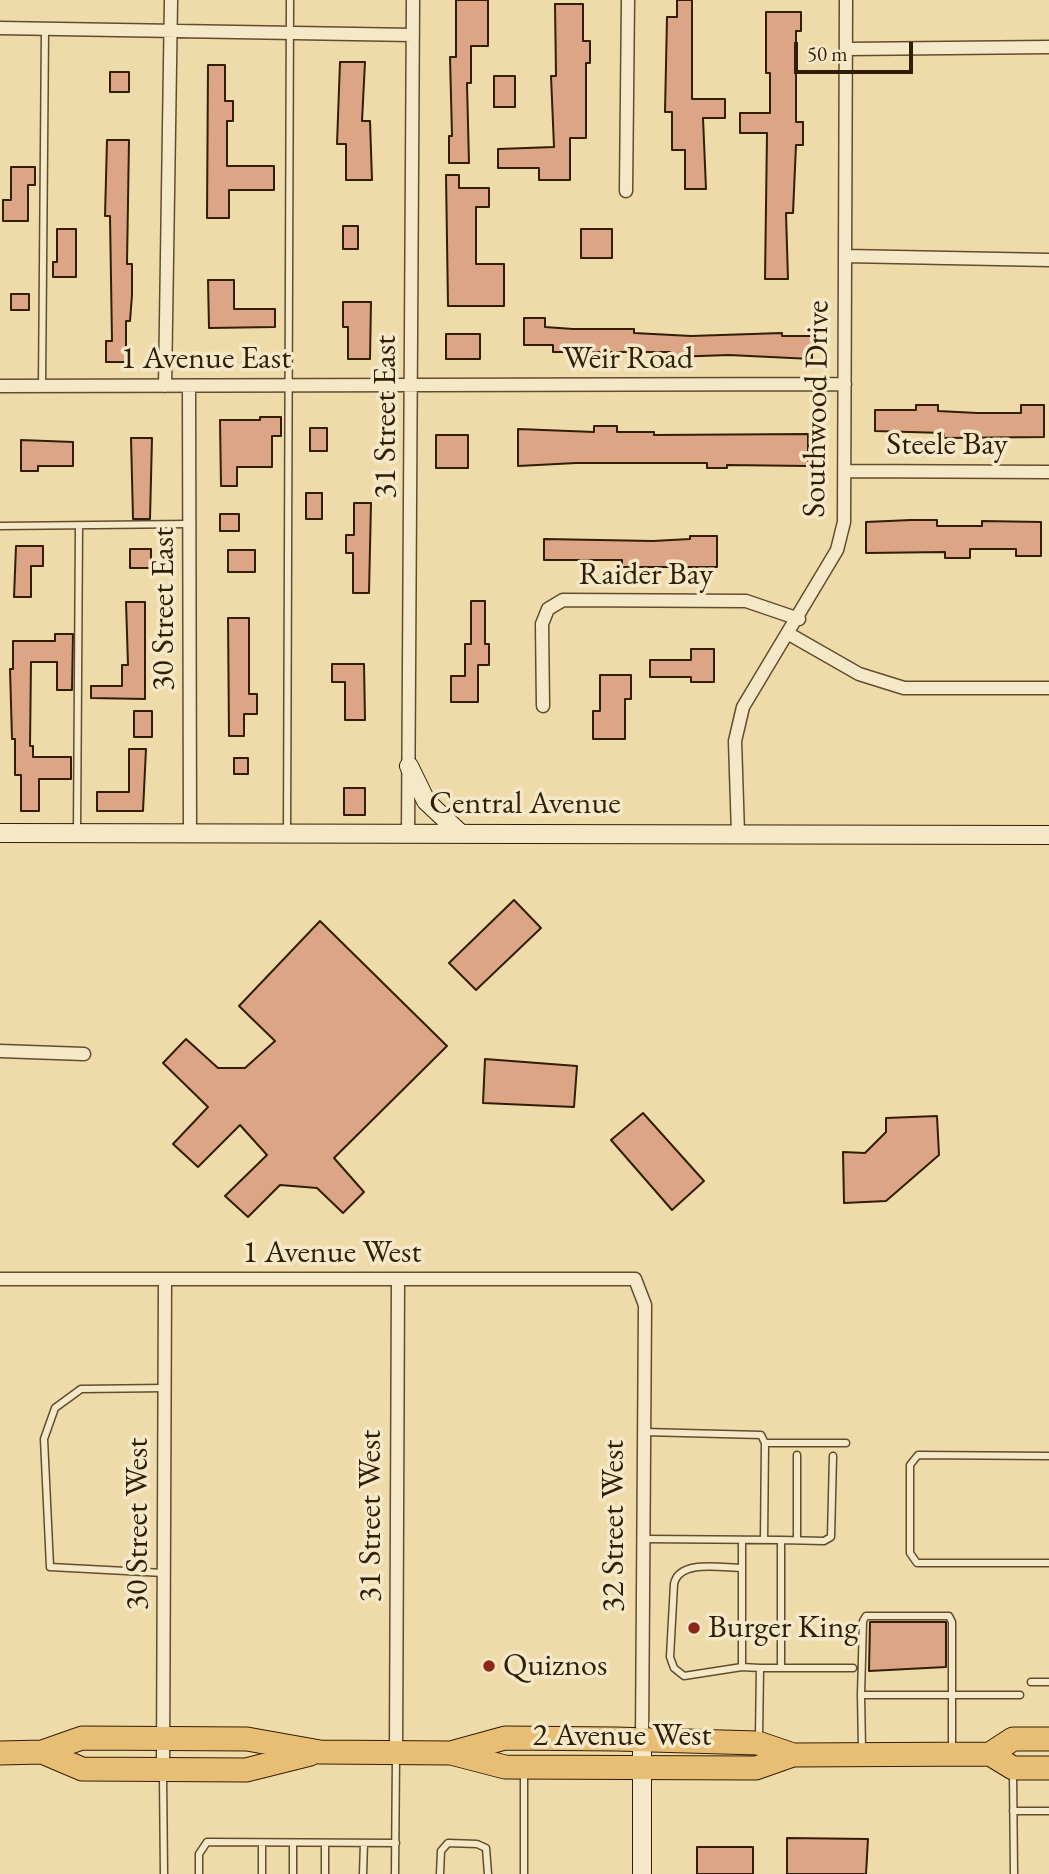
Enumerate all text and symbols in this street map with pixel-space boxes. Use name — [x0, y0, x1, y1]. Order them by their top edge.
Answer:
scale bar — [797, 28, 916, 72]
text: 50 m — [807, 40, 848, 67]
street label: Southwood Drive — [796, 300, 838, 518]
street label: 31 Street East — [367, 335, 405, 499]
street label: 1 Avenue East — [121, 340, 291, 378]
street label: Weir Road — [563, 340, 693, 378]
street label: Steele Bay — [886, 426, 1008, 464]
street label: 30 Street East — [145, 527, 183, 691]
street label: Raider Bay — [579, 556, 713, 594]
street label: Central Avenue — [429, 785, 621, 823]
street label: 1 Avenue West — [243, 1234, 421, 1272]
street label: 31 Street West — [352, 1430, 390, 1602]
street label: 30 Street West — [119, 1438, 157, 1610]
street label: 32 Street West — [595, 1440, 633, 1612]
place label: Burger King — [708, 1609, 858, 1647]
marker: Burger King — [686, 1620, 702, 1636]
place label: Quiznos — [503, 1647, 607, 1685]
marker: Quiznos — [481, 1658, 497, 1674]
street label: 2 Avenue West — [533, 1717, 711, 1755]

